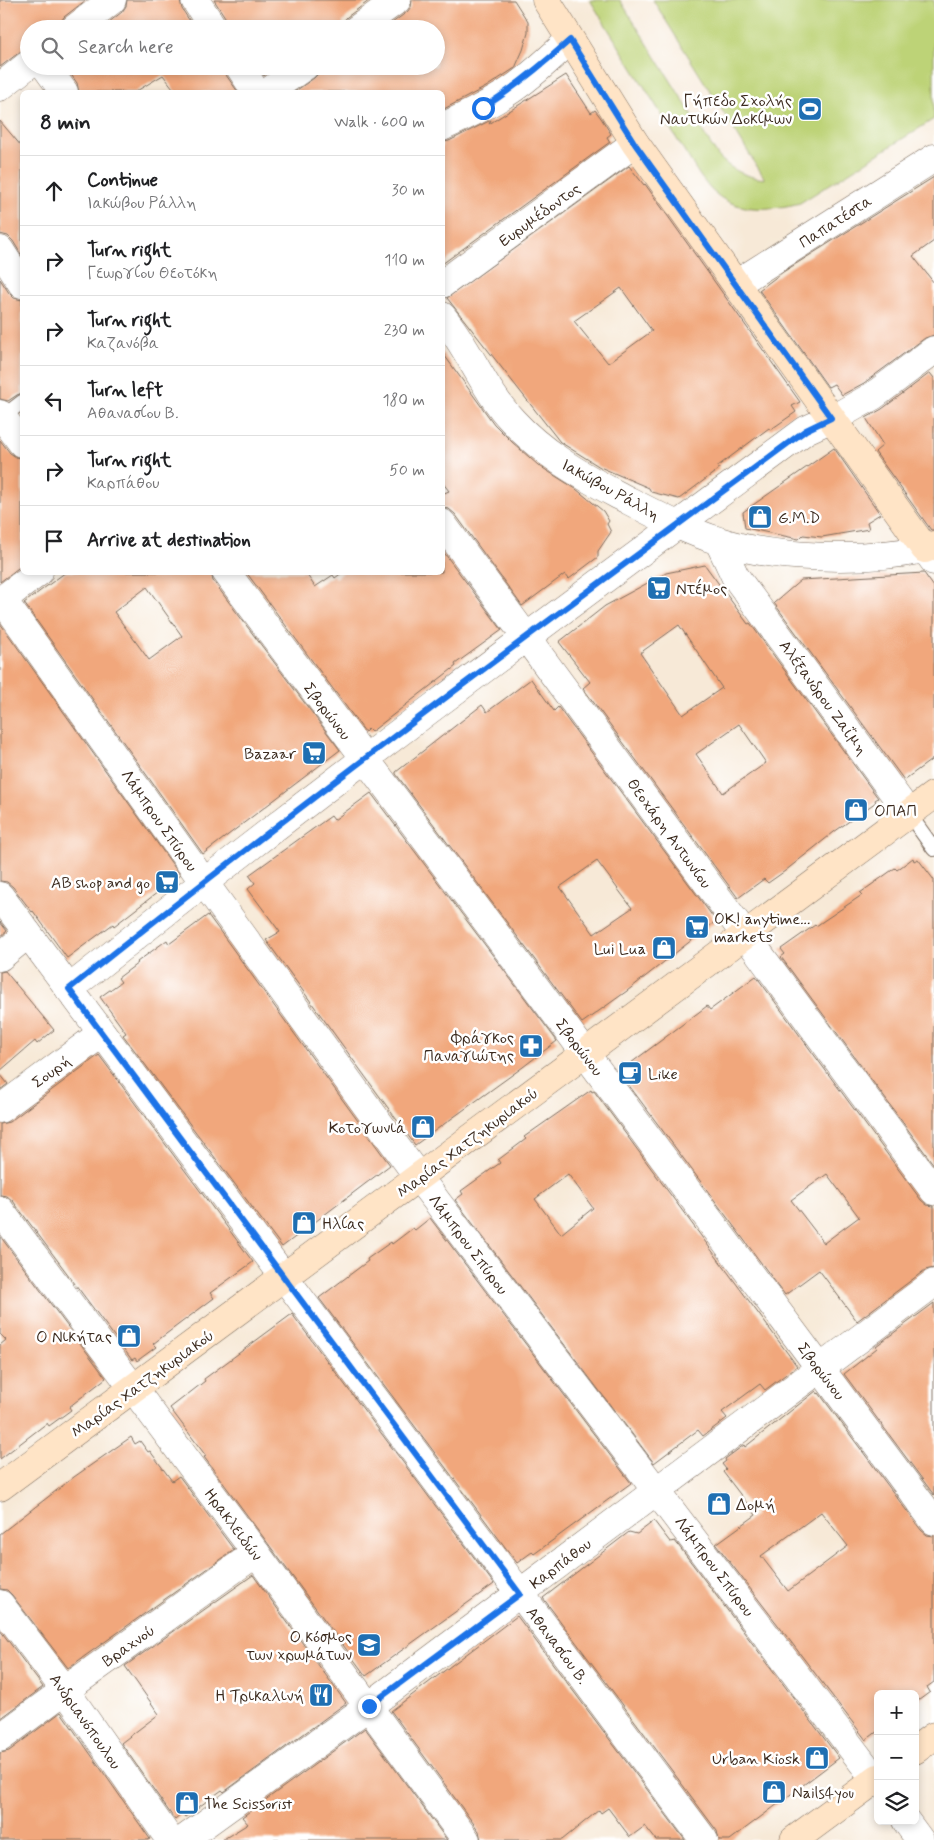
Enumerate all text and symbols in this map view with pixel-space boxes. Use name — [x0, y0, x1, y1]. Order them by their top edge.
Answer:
search box — [20, 20, 445, 75]
icon: search — [38, 34, 66, 62]
text: Search here — [78, 35, 174, 60]
place label: Γήπεδο Σχολής Ναυτικών Δοκίμων — [660, 91, 792, 130]
sports icon: Γήπεδο Σχολής Ναυτικών Δοκίμων — [797, 96, 823, 122]
route start — [472, 97, 495, 120]
text: 8 min — [40, 109, 91, 137]
text: Walk · 600 m — [334, 112, 425, 133]
text: Continue — [87, 168, 158, 193]
icon: ahead — [40, 177, 68, 205]
street label: Ευρυμέδοντος — [494, 178, 585, 252]
text: 30 m — [392, 180, 425, 201]
street label: Παπατέστα — [795, 190, 876, 254]
text: Ιακώβου Ράλλη — [87, 193, 196, 214]
text: Turn right — [87, 238, 171, 263]
icon: right — [40, 247, 68, 275]
text: 110 m — [384, 250, 425, 271]
text: Γεωργίου Θεοτόκη — [87, 263, 218, 284]
text: Turn right — [87, 308, 171, 333]
icon: right — [40, 317, 68, 345]
text: 230 m — [384, 320, 425, 341]
text: Καζανόβα — [87, 333, 159, 354]
text: Turn left — [87, 378, 163, 403]
icon: left — [40, 387, 68, 415]
text: 180 m — [382, 390, 425, 411]
text: Αθανασίου Β. — [87, 403, 179, 424]
text: Turn right — [87, 448, 171, 473]
street label: Ιακώβου Ράλλη — [557, 455, 663, 526]
icon: right — [40, 457, 68, 485]
text: 50 m — [389, 460, 425, 481]
text: Καρπάθου — [87, 473, 160, 494]
shop icon: G.M.D — [747, 504, 773, 530]
place label: G.M.D — [778, 508, 820, 529]
icon: arrive — [40, 527, 68, 555]
text: Arrive at destination — [87, 528, 251, 553]
supermarket icon: Ντέμος — [646, 575, 672, 601]
place label: Ντέμος — [676, 578, 727, 600]
street label: Αλέξανδρου Ζαΐμη — [774, 636, 872, 760]
street label: Σβορώνου — [298, 679, 355, 745]
supermarket icon: Bazaar — [301, 740, 327, 766]
place label: Bazaar — [244, 744, 297, 765]
street label: Λάμπρου Σπύρου — [116, 766, 202, 876]
street label: Θεοχάρη Αντωνίου — [622, 775, 716, 893]
shop icon: ΟΠΑΠ — [843, 797, 869, 823]
place label: ΟΠΑΠ — [874, 801, 917, 822]
supermarket icon: AB shop and go — [154, 869, 180, 895]
place label: AB shop and go — [51, 873, 150, 894]
place label: OK! anytime... markets — [714, 909, 810, 948]
supermarket icon: OK! anytime... markets — [684, 914, 710, 940]
shop icon: Lui Lua — [651, 935, 677, 961]
place label: Lui Lua — [594, 939, 646, 960]
street label: Σβορώνου — [550, 1015, 607, 1081]
place label: Φράγκος Παναγιώτης — [424, 1028, 514, 1067]
pharmacy icon: Φράγκος Παναγιώτης — [518, 1033, 544, 1059]
street label: Σουρή — [28, 1051, 76, 1093]
cafe icon: Like — [617, 1060, 643, 1086]
place label: Like — [648, 1064, 678, 1085]
street label: Μαρίας Χατζηκυριακού — [393, 1083, 543, 1203]
shop icon: Κοτογωνιά — [410, 1114, 436, 1140]
place label: Κοτογωνιά — [329, 1118, 406, 1139]
street label: Λάμπρου Σπύρου — [423, 1191, 512, 1299]
shop icon: Ηλίας — [291, 1210, 317, 1236]
place label: Ηλίας — [322, 1214, 364, 1235]
shop icon: Ο Νικήτας — [116, 1323, 142, 1349]
street label: Μαρίας Χατζηκυριακού — [67, 1325, 218, 1443]
place label: Ο Νικήτας — [36, 1327, 112, 1348]
street label: Σβορώνου — [792, 1339, 849, 1405]
street label: Ηρακλειδών — [199, 1484, 267, 1565]
shop icon: Δομή — [706, 1491, 732, 1517]
place label: Δομή — [736, 1495, 775, 1516]
street label: Λάμπρου Σπύρου — [669, 1513, 758, 1621]
street label: Καρπάθου — [526, 1534, 596, 1594]
street label: Αθανασίου Β. — [521, 1603, 593, 1689]
street label: Βραχνού — [98, 1620, 159, 1672]
place label: Ο κόσμος των χρωμάτων — [245, 1627, 352, 1666]
school or university icon: Ο κόσμος των χρωμάτων — [356, 1632, 382, 1658]
street label: Ανδριανόπουλου — [44, 1670, 126, 1774]
restaurant icon: Η Τρικαλινή — [308, 1682, 334, 1708]
place label: Η Τρικαλινή — [215, 1686, 304, 1707]
map controls — [874, 1690, 919, 1825]
button: + — [874, 1690, 919, 1735]
route end — [358, 1695, 381, 1718]
button: − — [874, 1735, 919, 1780]
shop icon: Urban Kiosk — [804, 1745, 830, 1771]
place label: Urban Kiosk — [712, 1749, 800, 1770]
shop icon: Nails4you — [761, 1779, 787, 1805]
button: layers — [874, 1780, 919, 1825]
place label: Nails4you — [792, 1783, 854, 1804]
shop icon: The Scissorist — [174, 1790, 200, 1816]
place label: The Scissorist — [204, 1794, 292, 1815]

